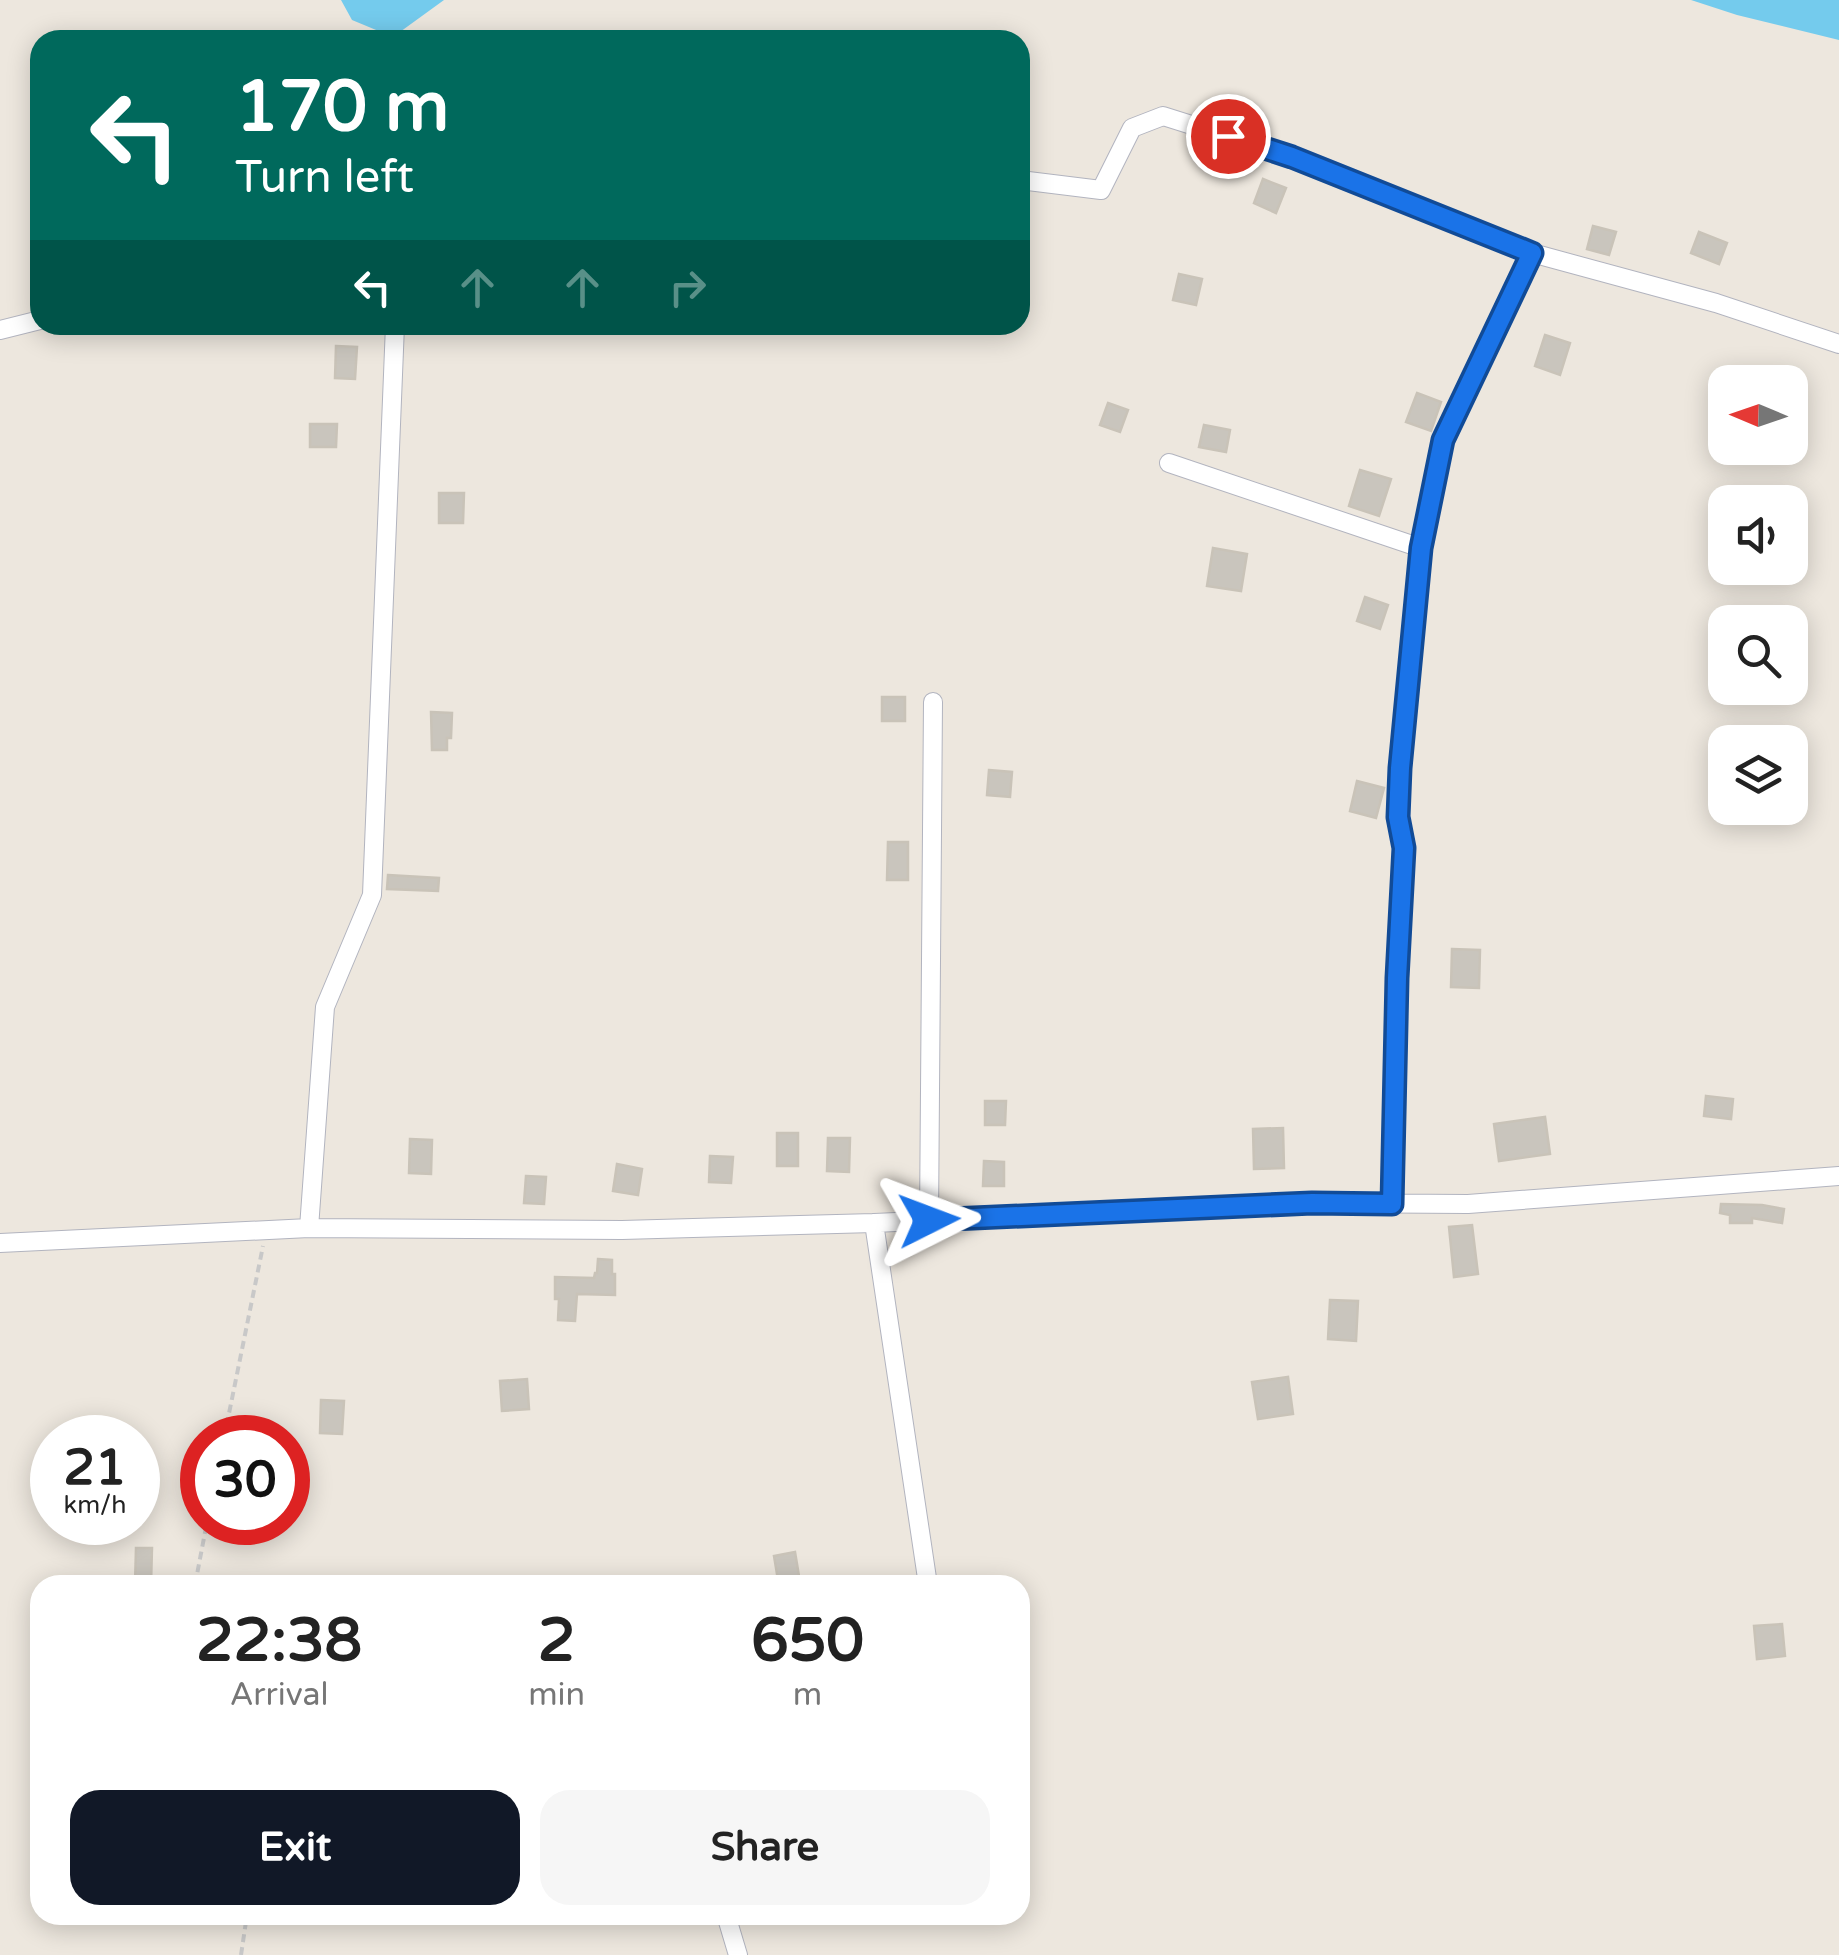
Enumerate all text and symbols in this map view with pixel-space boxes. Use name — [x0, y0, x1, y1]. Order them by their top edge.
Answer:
text: 170 m — [235, 66, 449, 150]
icon: left — [70, 70, 200, 200]
pin — [1186, 94, 1271, 179]
icon: arrive — [1201, 109, 1256, 164]
text: Turn left — [235, 151, 414, 205]
icon: left — [345, 260, 400, 315]
icon: ahead — [450, 260, 505, 315]
icon: ahead — [555, 260, 610, 315]
icon: right — [660, 260, 715, 315]
north arrow — [1708, 365, 1808, 465]
map controls — [1708, 365, 1808, 825]
button: sound — [1708, 485, 1808, 585]
button: search — [1708, 605, 1808, 705]
button: layers — [1708, 725, 1808, 825]
position arrow — [877, 1168, 981, 1272]
speed limit sign: 30 — [180, 1415, 310, 1545]
text: 21 — [64, 1438, 126, 1498]
text: km/h — [64, 1490, 126, 1520]
text: 22:38 — [196, 1605, 362, 1677]
text: 2 — [538, 1605, 575, 1677]
text: 650 — [751, 1605, 864, 1677]
text: Arrival — [230, 1676, 329, 1714]
text: min — [528, 1676, 585, 1714]
text: m — [793, 1676, 822, 1714]
button: Exit — [70, 1790, 520, 1905]
button: Share — [540, 1790, 990, 1905]

